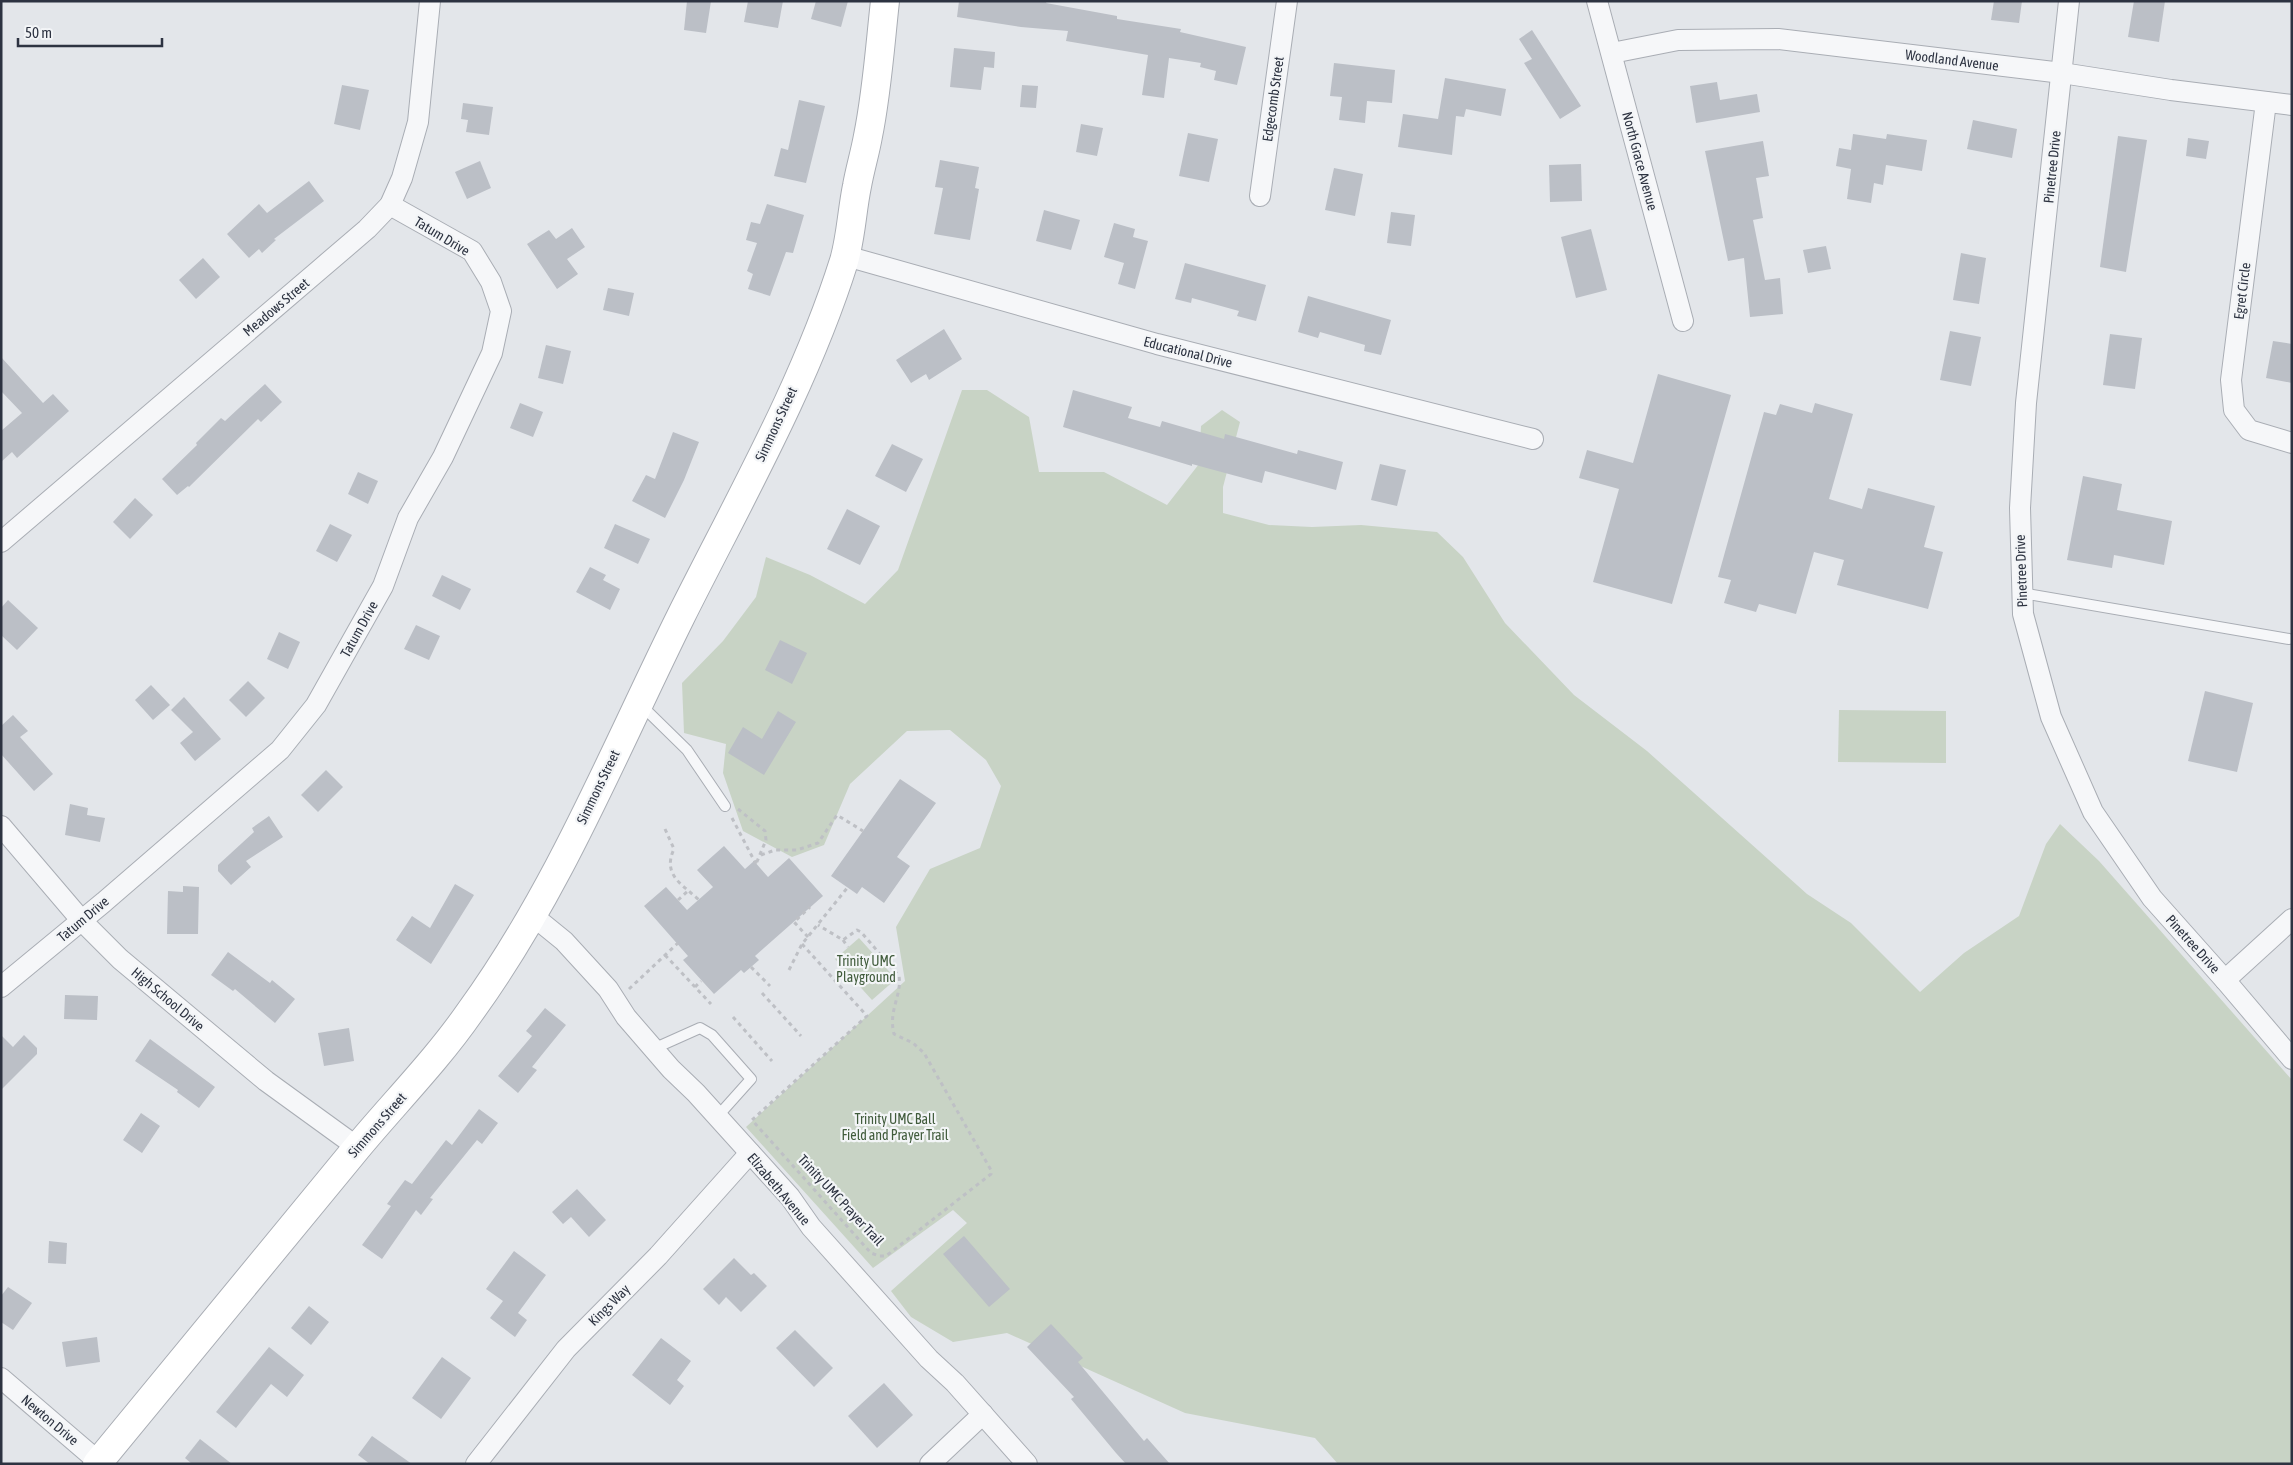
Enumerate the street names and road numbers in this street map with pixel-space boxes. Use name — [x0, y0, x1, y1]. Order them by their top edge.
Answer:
street label: Woodland Avenue — [1904, 46, 2000, 74]
street label: Edgecomb Street — [1259, 55, 1287, 143]
street label: North Grace Avenue — [1619, 110, 1661, 212]
street label: Pinetree Drive — [2040, 130, 2064, 204]
street label: Tatum Drive — [411, 213, 473, 259]
street label: Egret Circle — [2231, 262, 2253, 320]
street label: Meadows Street — [240, 275, 312, 339]
street label: Educational Drive — [1142, 333, 1234, 371]
street label: Simmons Street — [752, 384, 800, 464]
street label: Pinetree Drive — [2012, 534, 2030, 608]
street label: Tatum Drive — [337, 598, 381, 660]
street label: Simmons Street — [573, 747, 623, 827]
street label: Tatum Drive — [54, 893, 112, 945]
street label: Pinetree Drive — [2163, 912, 2223, 976]
street label: High School Drive — [128, 964, 208, 1034]
street label: Simmons Street — [345, 1089, 409, 1161]
street label: Elizabeth Avenue — [744, 1150, 814, 1228]
street label: Trinity UMC Prayer Trail — [795, 1151, 887, 1249]
street label: Kings Way — [585, 1281, 633, 1329]
street label: Newton Drive — [18, 1392, 82, 1448]

